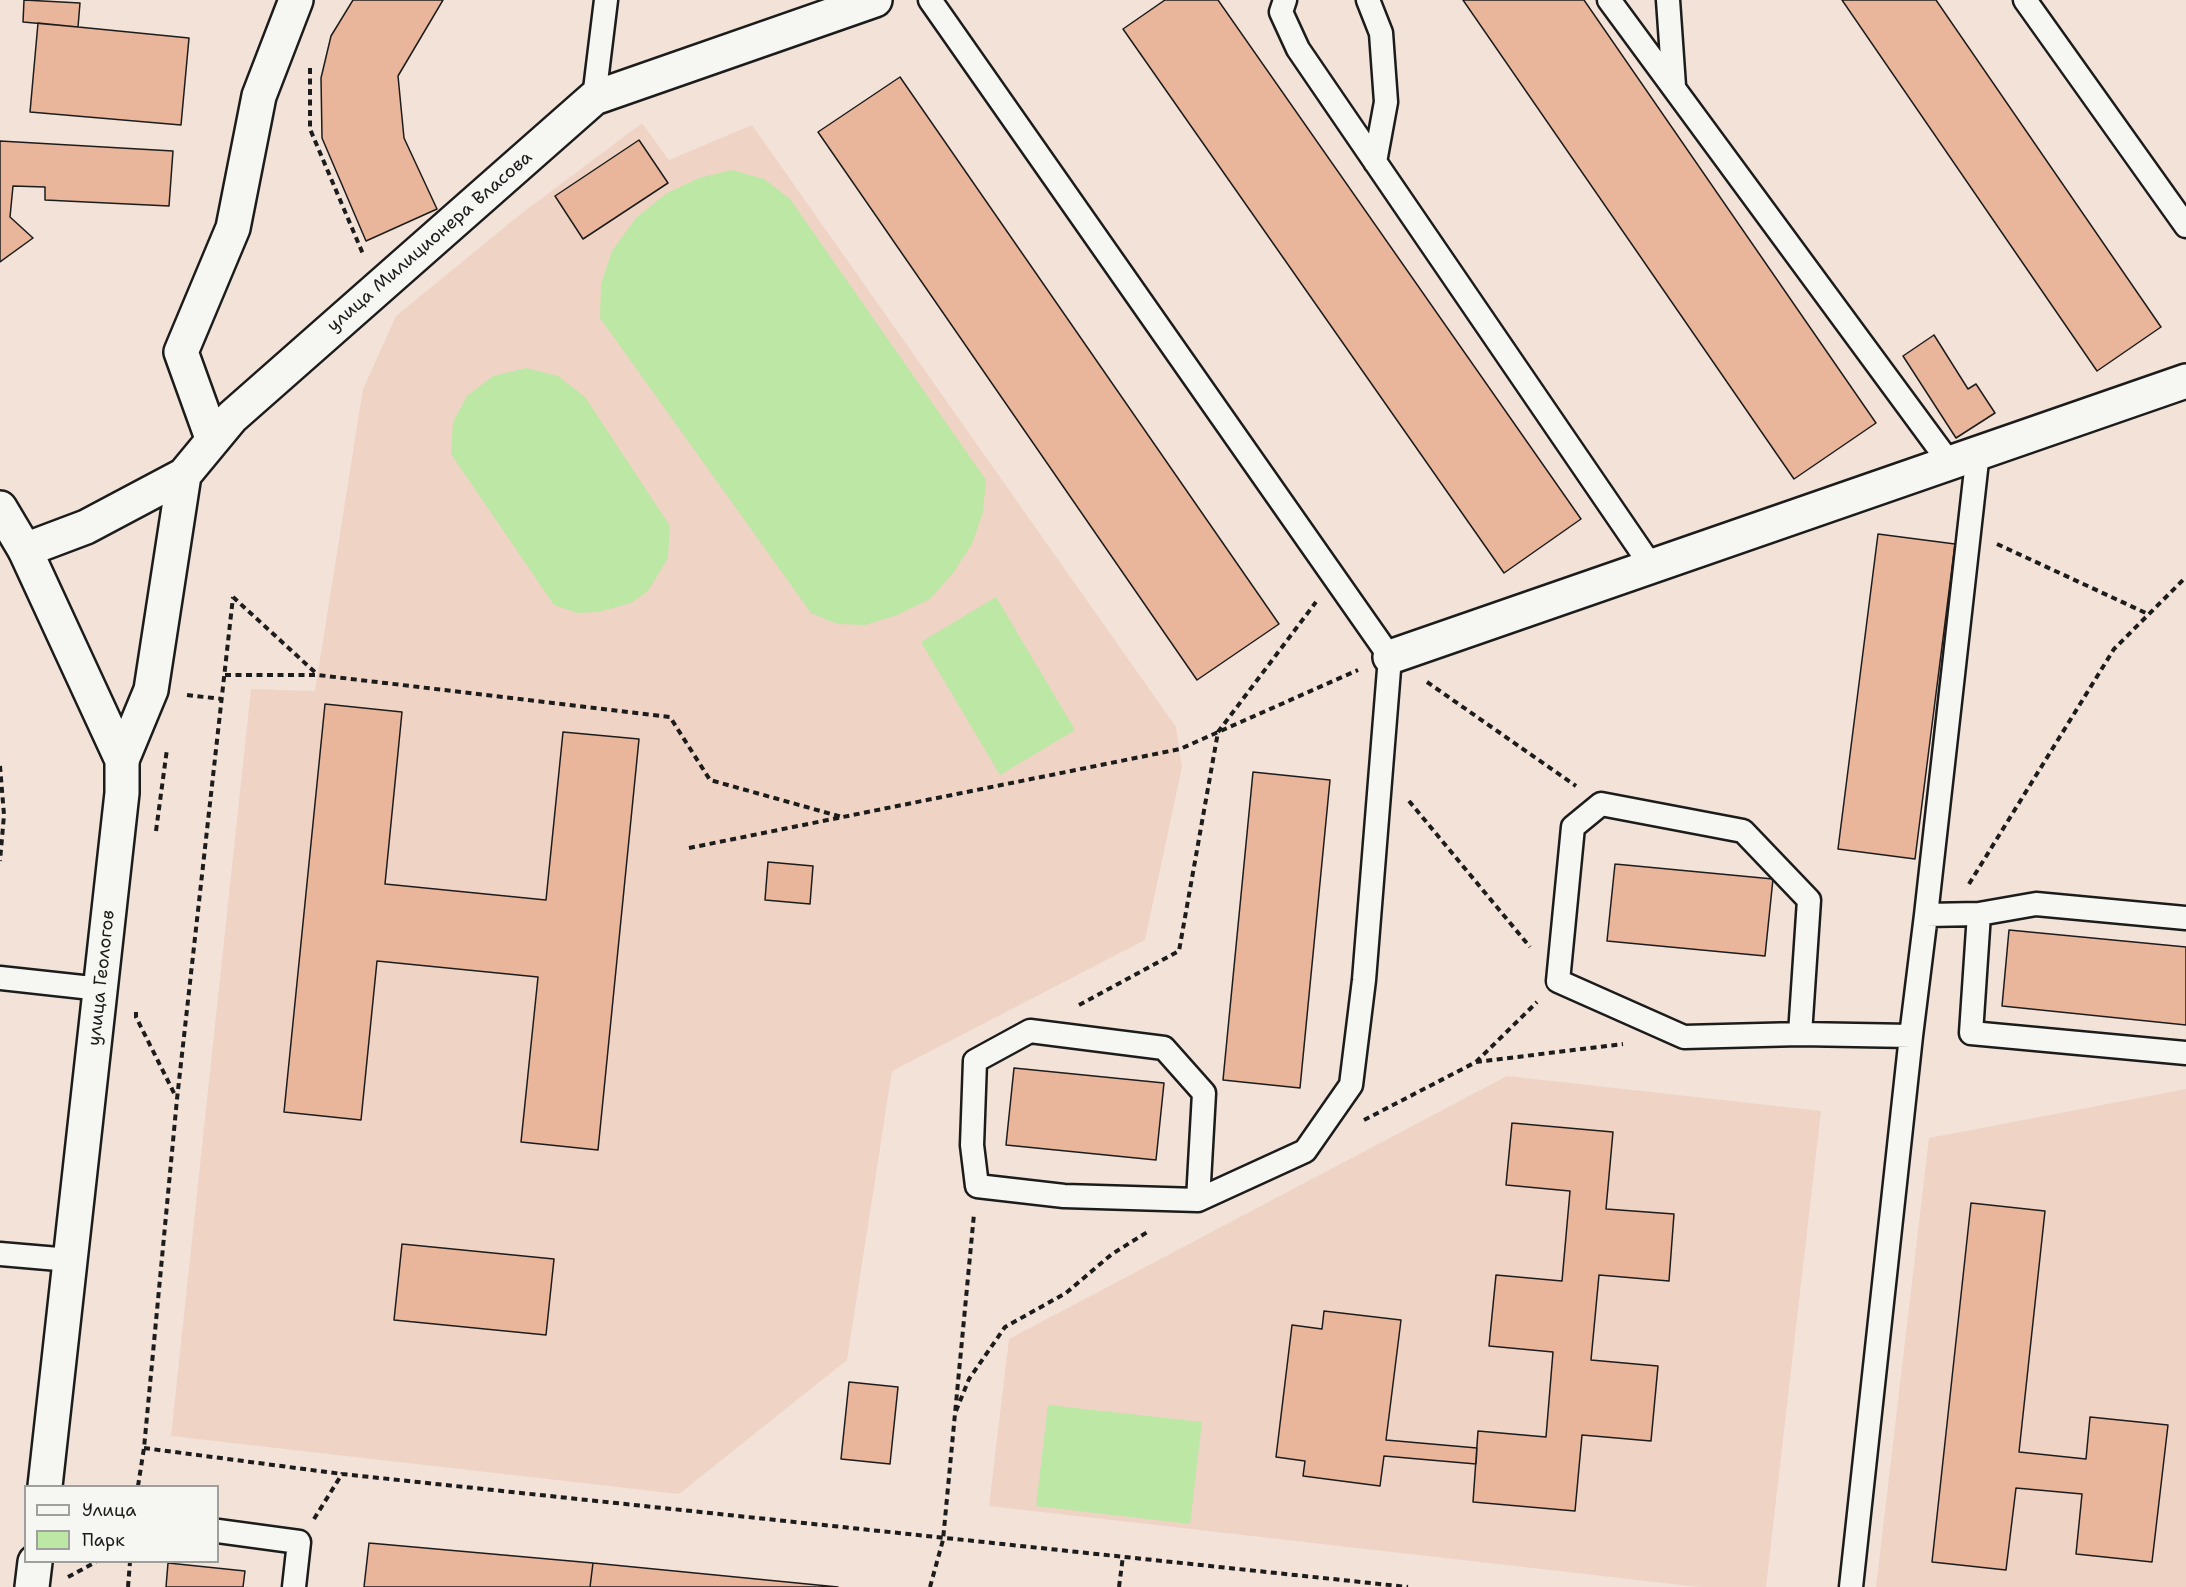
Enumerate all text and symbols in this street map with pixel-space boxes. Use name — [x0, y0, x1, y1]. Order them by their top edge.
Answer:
street label: улица Милиционера Власова — [323, 147, 537, 337]
street label: улица Геологов — [84, 909, 120, 1047]
legend — [24, 1485, 219, 1563]
text: Улица — [82, 1498, 136, 1522]
text: Парк — [82, 1528, 125, 1552]

